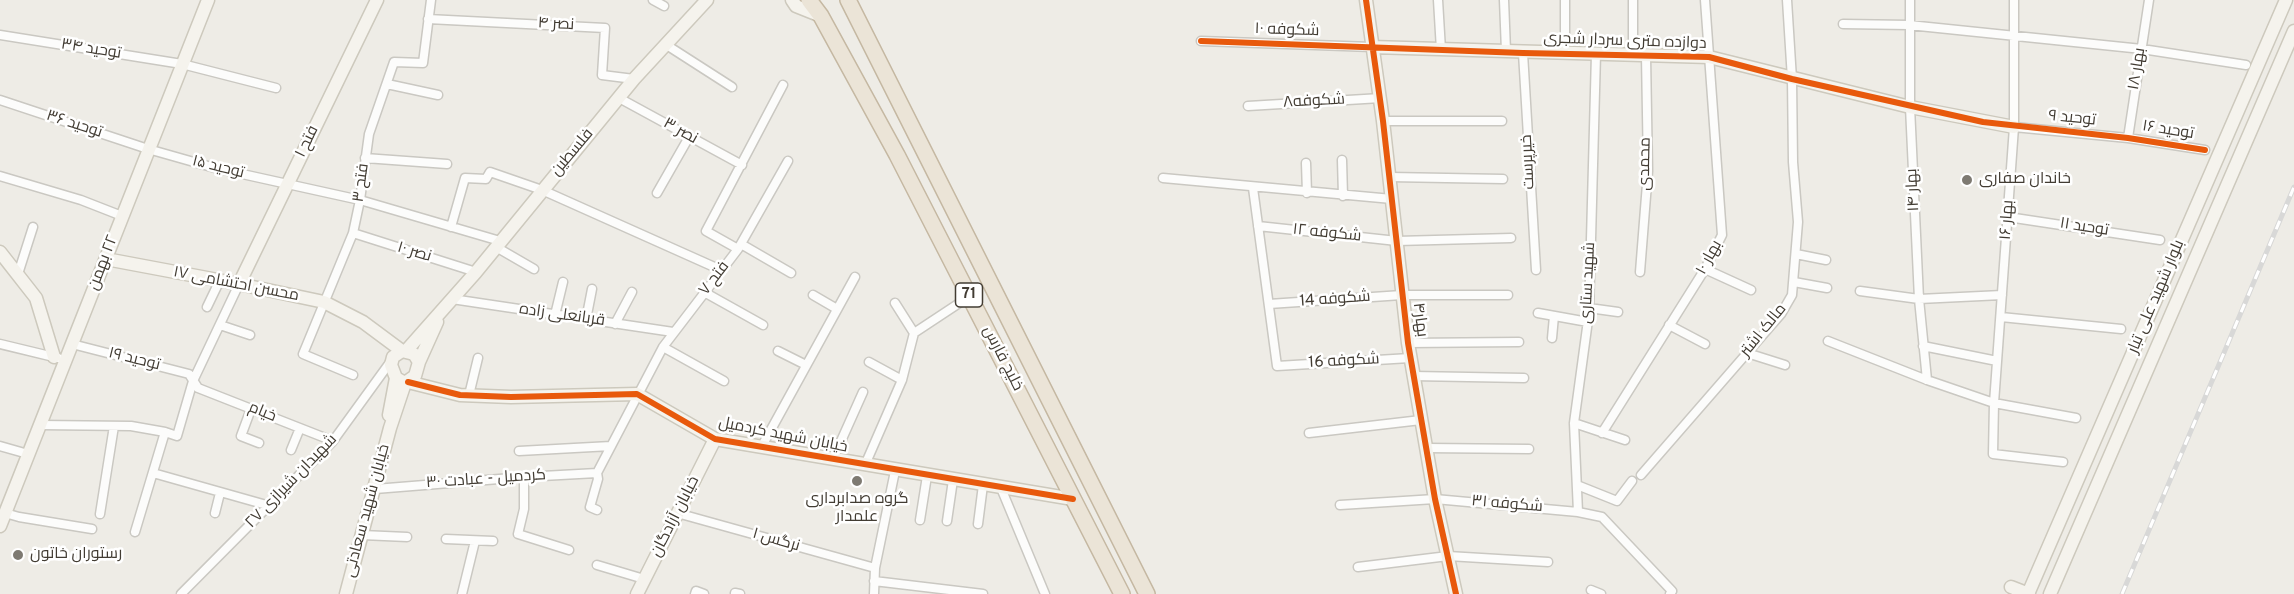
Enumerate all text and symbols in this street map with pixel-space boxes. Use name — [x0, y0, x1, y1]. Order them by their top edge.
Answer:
street label: نصر ۴ — [537, 14, 575, 36]
street label: شکوفه ۱۰ — [1254, 20, 1320, 42]
street label: دوازده متری سردار شجری — [1543, 30, 1707, 54]
street label: توحید ۳۴ — [59, 36, 123, 64]
street label: بهار ۱۸ — [2125, 47, 2151, 91]
street label: شکوفه۸ — [1283, 91, 1345, 113]
street label: توحید ۳۶ — [44, 107, 104, 143]
street label: توحید ۹ — [2047, 107, 2097, 131]
street label: نصر ۳ — [659, 115, 701, 149]
street label: توحید ۱۶ — [2141, 117, 2195, 145]
street label: فتح ۱ — [292, 123, 324, 161]
street label: فلسطین — [548, 125, 598, 181]
street label: خیرپرست — [1518, 134, 1540, 190]
street label: محمدی — [1636, 137, 1656, 191]
street label: توحید ۱۵ — [190, 152, 246, 184]
street label: فتح ۳ — [350, 162, 374, 204]
street label: بهار ۱۴ — [1903, 168, 1925, 212]
place label: خاندان صفاری — [1979, 170, 2071, 190]
marker: خاندان صفاری — [1960, 173, 1974, 187]
street label: بهار ۱۶ — [1997, 199, 2019, 241]
street label: توحید ۱۱ — [2058, 215, 2110, 241]
street label: شکوفه ۱۲ — [1292, 221, 1362, 247]
street label: ٢٢ بهمن — [85, 233, 123, 293]
street label: بهار ۱۰ — [1693, 237, 1727, 279]
street label: بلوار شهید علی تبار — [2124, 237, 2190, 357]
street label: نصر ۱۰ — [395, 239, 433, 267]
street label: شهید ستاری — [1577, 242, 1601, 324]
street label: فتح ۷ — [696, 258, 734, 300]
street label: محسن احتشامی ۱۷ — [171, 263, 301, 307]
road number: 71 — [956, 283, 982, 307]
street label: شکوفه 14 — [1299, 288, 1371, 312]
street label: قربانعلی زاده — [518, 300, 606, 332]
street label: مالک اشتر — [1737, 300, 1791, 362]
street label: بهار۴ — [1407, 302, 1431, 338]
street label: خلیج فارس — [977, 323, 1027, 395]
street label: توحید ۱۹ — [106, 344, 162, 376]
street label: شکوفه 16 — [1308, 351, 1380, 373]
street label: خیام — [245, 399, 279, 427]
street label: خیابان شهید کردمیل — [717, 414, 849, 458]
street label: شهیدان شیرازی ۲۷ — [242, 431, 342, 533]
street label: خیابان شهید سعادتی — [341, 442, 395, 580]
street label: کردمیل - عبادت ۳۰ — [425, 466, 547, 494]
street label: خیابان آزادگان — [647, 473, 705, 561]
marker: گروه صدابرداری علمدار — [850, 474, 864, 488]
place label: گروه صدابرداری علمدار — [805, 490, 909, 528]
street label: شکوفه ۳۱ — [1471, 492, 1543, 518]
street label: نرگس ۱ — [750, 525, 802, 557]
place label: رستوران خاتون — [30, 545, 122, 565]
marker: رستوران خاتون — [11, 548, 25, 562]

